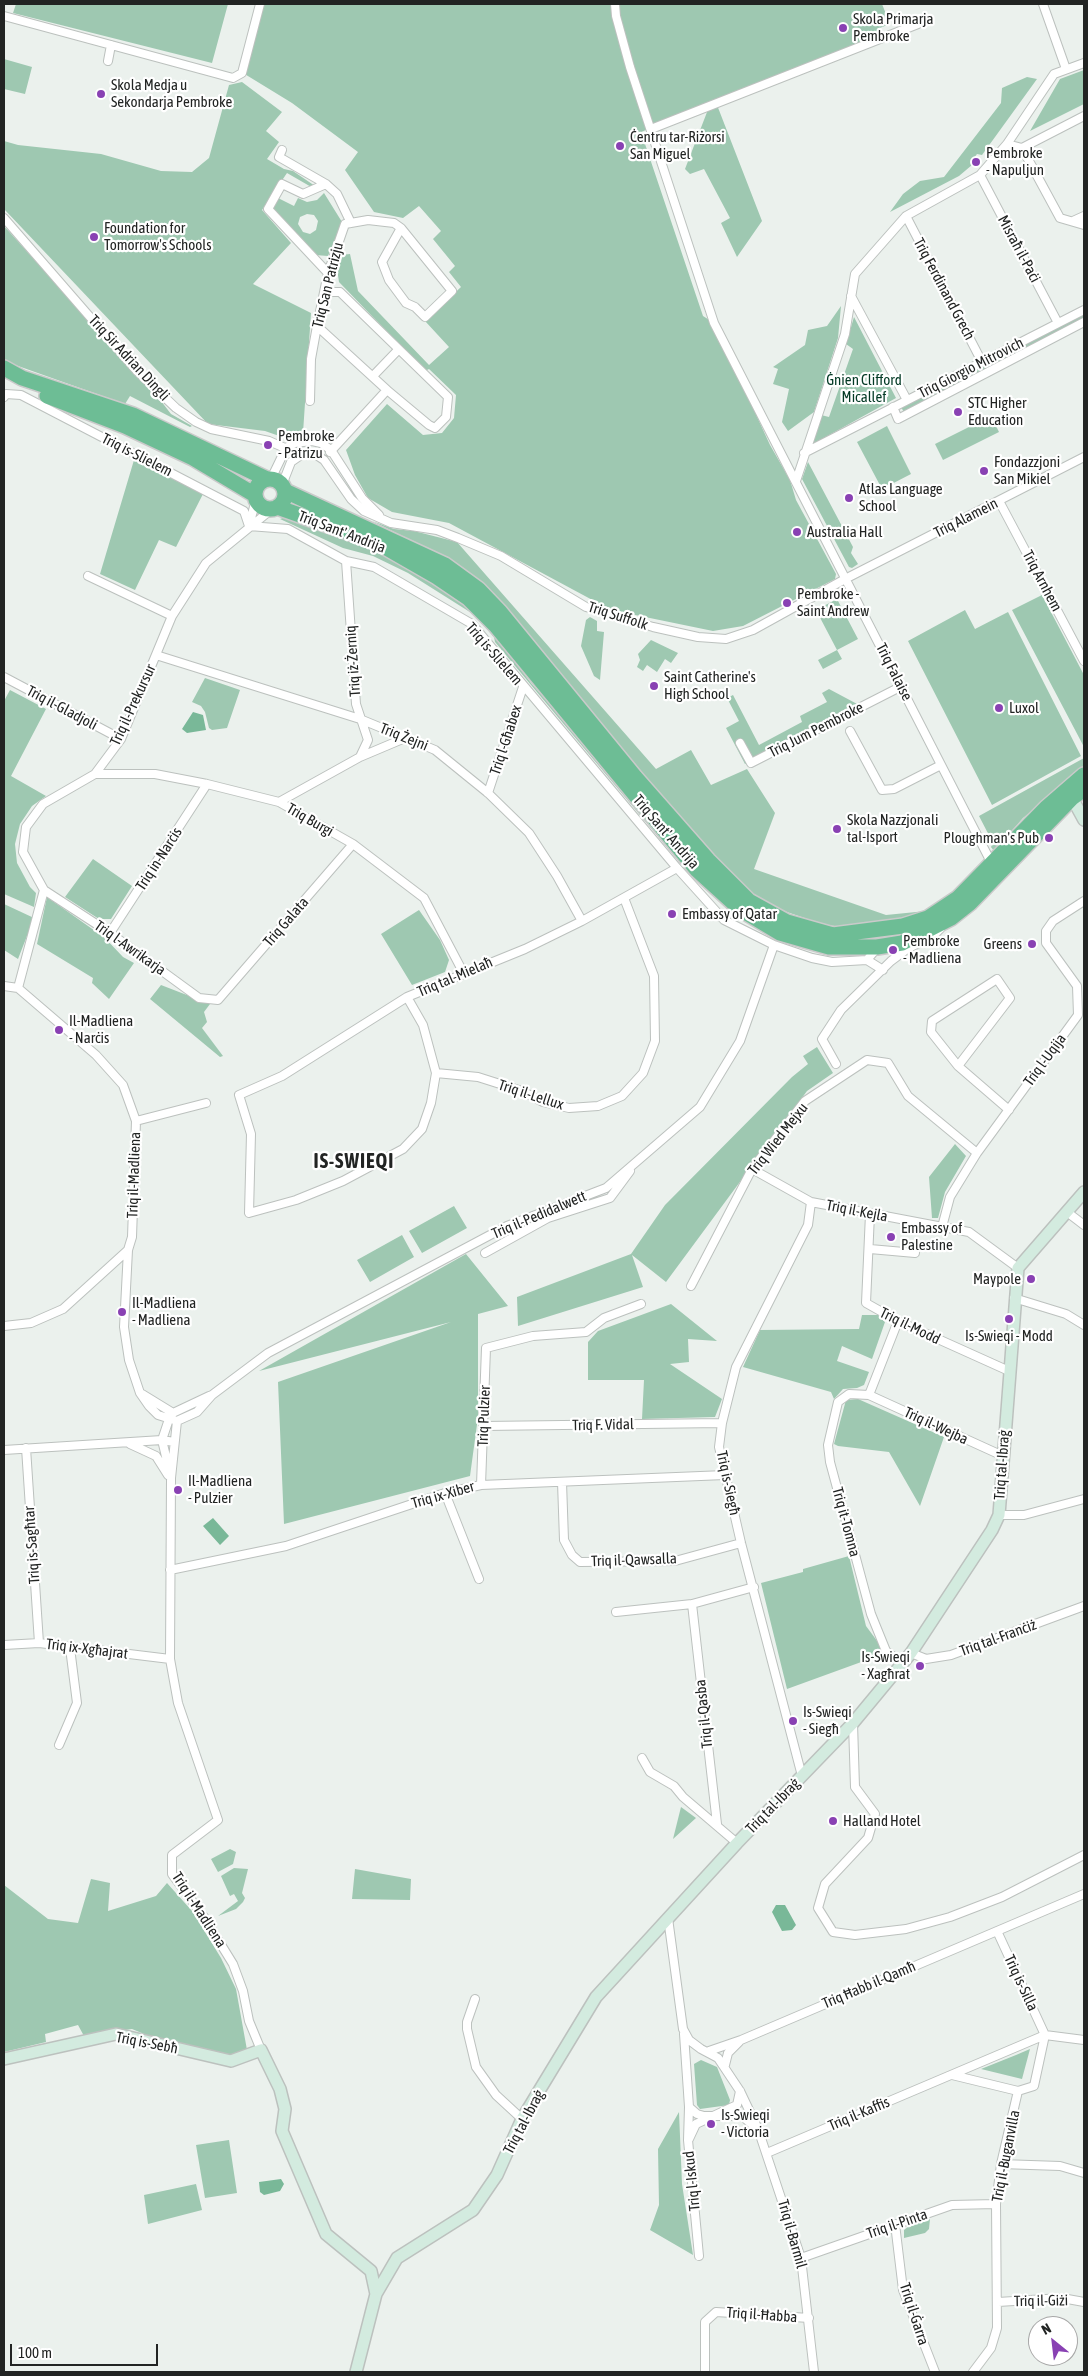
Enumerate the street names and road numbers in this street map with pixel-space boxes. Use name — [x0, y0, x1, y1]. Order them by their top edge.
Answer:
street label: Misraħ il-Paċi — [994, 212, 1044, 286]
street label: Triq Ferdinand Grech — [910, 235, 978, 343]
street label: Triq San Patrizju — [309, 240, 347, 330]
street label: Triq Sir Adrian Dingli — [85, 311, 173, 405]
street label: Triq Giorgio Mitrovich — [915, 334, 1027, 402]
street label: Triq is-Slielem — [99, 429, 175, 481]
street label: Triq Alamein — [931, 494, 1001, 542]
street label: Triq Sant' Andrija — [296, 507, 388, 557]
street label: Triq Arnhem — [1018, 547, 1066, 615]
street label: Triq Suffolk — [586, 598, 650, 634]
street label: Triq is-Slielem — [462, 619, 526, 689]
street label: Triq iż-Żerniq — [342, 625, 364, 697]
street label: Triq Falaise — [872, 640, 916, 704]
street label: Triq il-Prekursur — [106, 661, 160, 749]
street label: Triq il-Gladjoli — [23, 682, 101, 734]
street label: Triq Jum Pembroke — [766, 698, 866, 762]
street label: Triq l-Għabex — [486, 703, 526, 777]
street label: Triq Żejni — [377, 719, 431, 755]
street label: Triq Sant' Andrija — [629, 791, 703, 873]
street label: Triq Burgi — [283, 799, 337, 841]
street label: Triq in-Narċis — [132, 824, 186, 894]
street label: Triq Galata — [260, 893, 312, 951]
street label: Triq l-Awrikarja — [91, 917, 169, 979]
street label: Triq tal-Mielaħ — [415, 953, 495, 1001]
street label: Triq l-Uqija — [1020, 1030, 1070, 1090]
street label: Triq il-Lellux — [496, 1076, 566, 1114]
street label: Triq Wied Mejxu — [744, 1099, 812, 1179]
street label: Triq il-Madliena — [123, 1131, 145, 1219]
street label: Triq il-Pedidalwett — [489, 1187, 589, 1243]
street label: Triq il-Kejla — [825, 1196, 889, 1226]
street label: Triq il-Modd — [877, 1304, 943, 1348]
street label: Triq Pulzier — [474, 1385, 494, 1447]
street label: Triq il-Wejba — [901, 1403, 971, 1449]
street label: Triq F. Vidal — [572, 1415, 634, 1435]
street label: Triq tal-Ibraġ — [991, 1429, 1013, 1501]
street label: Triq is-Siegħ — [712, 1449, 744, 1517]
street label: Triq ix-Xiber — [410, 1477, 476, 1513]
street label: Triq it-Tomna — [828, 1485, 864, 1559]
street label: Triq is-Sagħtar — [20, 1505, 44, 1585]
street label: Triq il-Qawsalla — [591, 1550, 677, 1570]
street label: Triq tal-Franċiż — [957, 1616, 1039, 1660]
street label: Triq ix-Xgħajrat — [45, 1635, 129, 1663]
street label: Triq il-Qasba — [691, 1679, 717, 1749]
street label: Triq tal-Ibraġ — [742, 1774, 804, 1838]
street label: Triq il-Madliena — [168, 1869, 230, 1951]
street label: Triq is-Silla — [1000, 1952, 1042, 2014]
street label: Triq Ħabb il-Qamħ — [820, 1957, 918, 2013]
street label: Triq is-Sebħ — [115, 2028, 179, 2058]
street label: Triq tal-Ibraġ — [500, 2087, 548, 2157]
street label: Triq il-Kaffis — [826, 2093, 892, 2135]
street label: Triq il-Buganvilla — [988, 2109, 1024, 2203]
street label: Triq l-Iskud — [680, 2150, 704, 2212]
street label: Triq il-Barmil — [774, 2198, 810, 2270]
street label: Triq il-Pinta — [864, 2205, 930, 2243]
street label: Triq il-Ġarra — [895, 2281, 933, 2347]
street label: Triq il-Giżi — [1014, 2292, 1068, 2310]
street label: Triq il-Ħabba — [726, 2304, 798, 2326]

